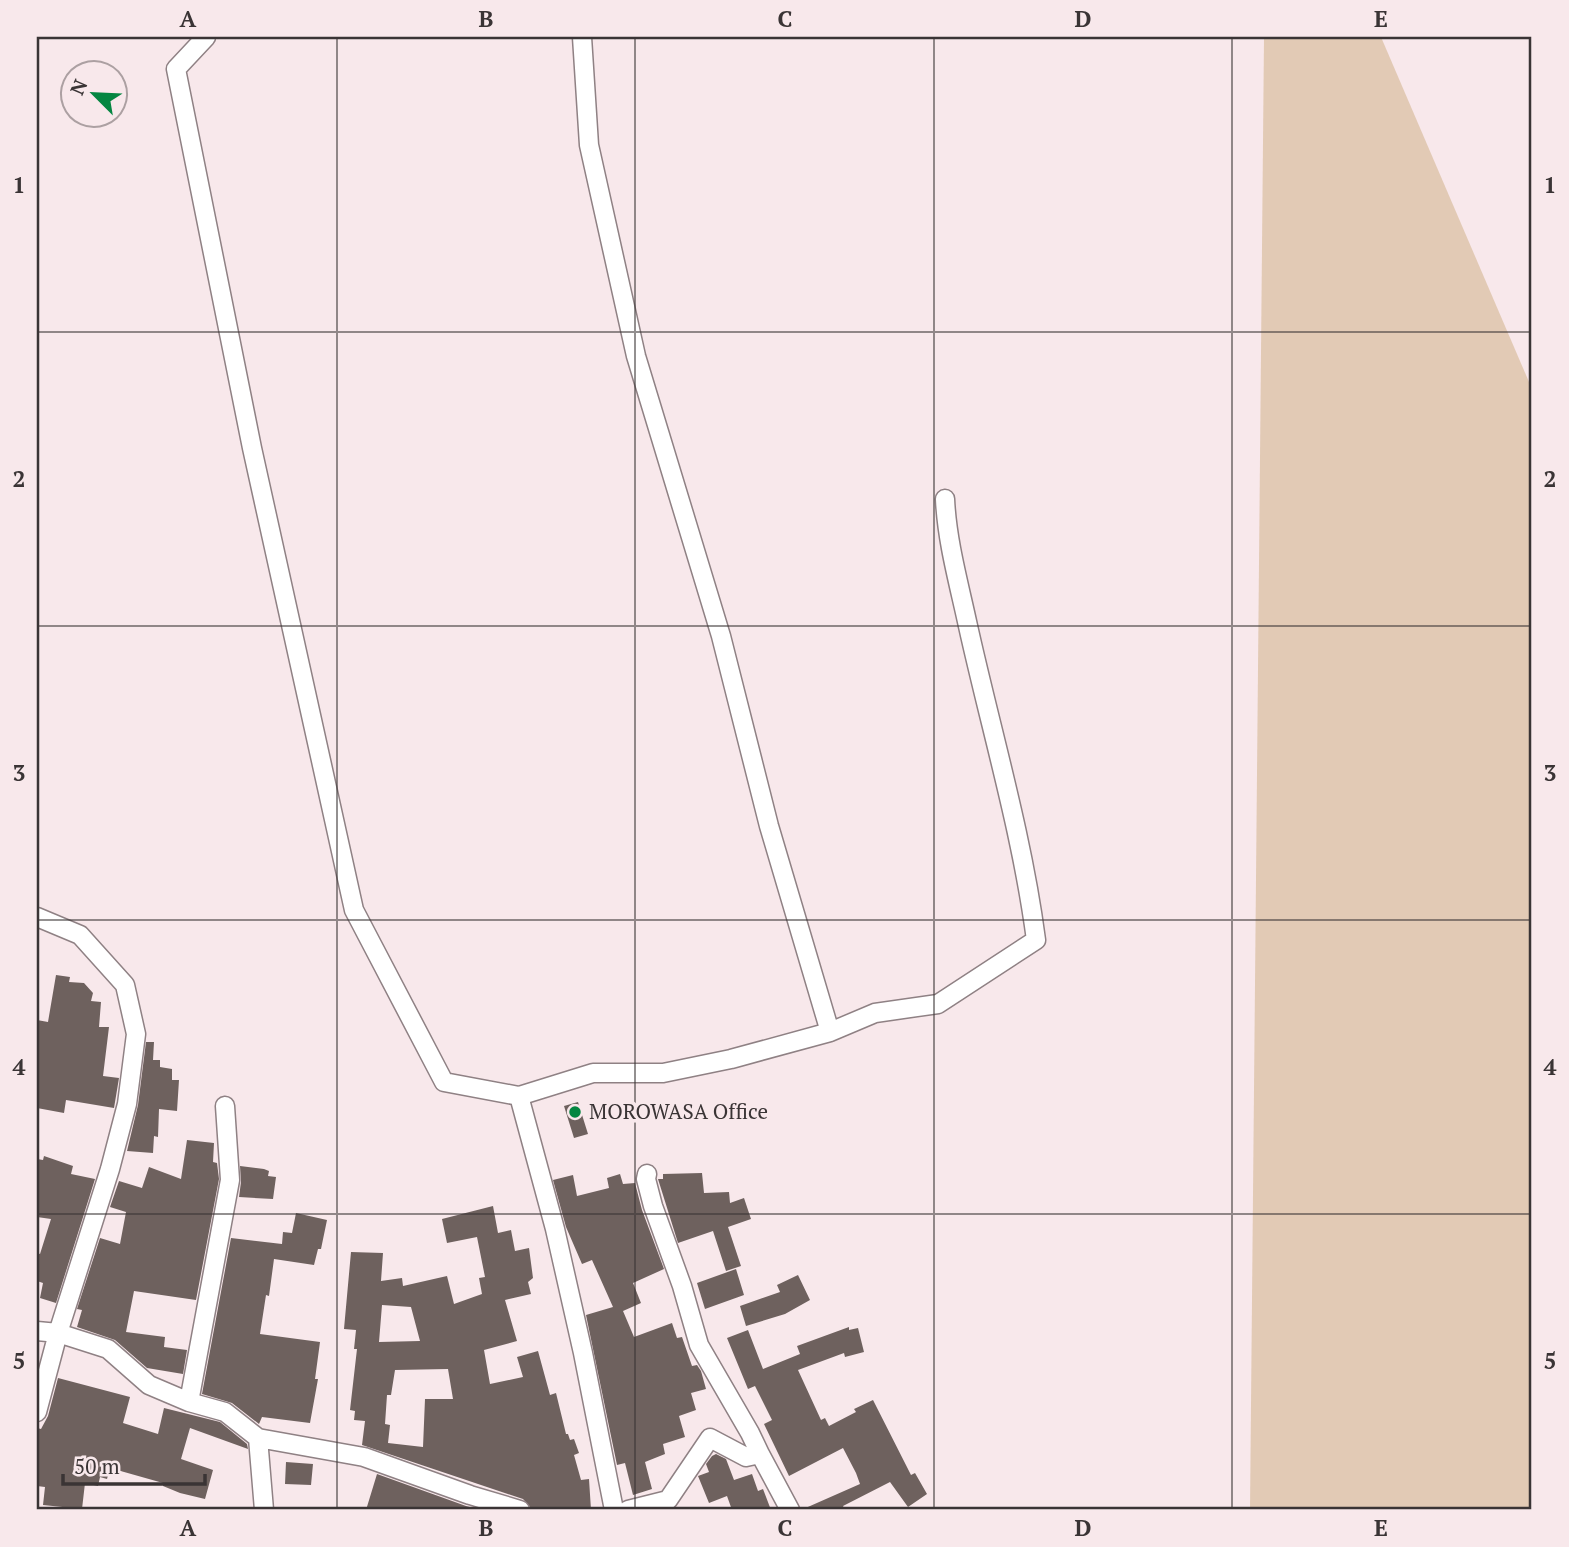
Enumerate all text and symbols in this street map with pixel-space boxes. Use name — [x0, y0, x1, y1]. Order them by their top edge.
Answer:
text: A — [180, 3, 197, 34]
text: B — [479, 3, 494, 34]
text: C — [778, 3, 793, 34]
text: D — [1075, 3, 1092, 34]
text: E — [1374, 3, 1388, 34]
north arrow — [60, 60, 130, 130]
text: N — [64, 75, 93, 99]
text: 1 — [13, 169, 26, 200]
text: 1 — [1544, 169, 1557, 200]
text: 2 — [13, 463, 26, 494]
text: 2 — [1544, 463, 1557, 494]
text: 3 — [13, 757, 26, 788]
text: 3 — [1544, 757, 1557, 788]
text: 4 — [13, 1051, 26, 1082]
text: 4 — [1544, 1051, 1557, 1082]
place label: MOROWASA Office — [589, 1097, 768, 1125]
marker: MOROWASA Office — [567, 1104, 583, 1120]
text: 5 — [13, 1345, 26, 1376]
text: 5 — [1544, 1345, 1557, 1376]
scale bar — [63, 1442, 205, 1486]
text: 50 m — [74, 1452, 120, 1480]
text: A — [180, 1512, 197, 1543]
text: B — [479, 1512, 494, 1543]
text: C — [778, 1512, 793, 1543]
text: D — [1075, 1512, 1092, 1543]
text: E — [1374, 1512, 1388, 1543]

